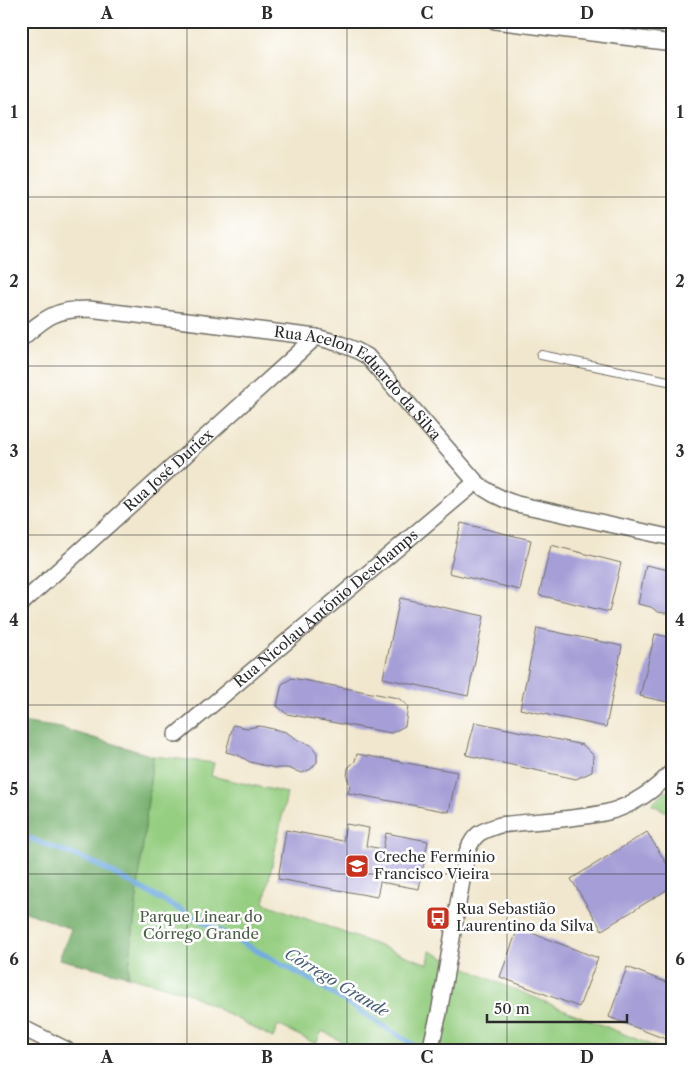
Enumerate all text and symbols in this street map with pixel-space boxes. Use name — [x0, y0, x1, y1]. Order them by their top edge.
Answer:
text: A — [100, 3, 114, 23]
text: B — [261, 3, 273, 23]
text: C — [421, 3, 433, 23]
text: D — [580, 3, 594, 23]
text: 1 — [10, 102, 18, 122]
text: 1 — [676, 102, 684, 122]
text: 2 — [9, 271, 19, 291]
text: 2 — [675, 271, 685, 291]
street label: Rua Acelon Eduardo da Silva — [273, 322, 445, 444]
street label: Rua José Duriex — [120, 425, 217, 515]
text: 3 — [9, 441, 19, 461]
text: 3 — [675, 441, 685, 461]
street label: Rua Nicolau Antônio Deschamps — [229, 525, 422, 691]
text: 4 — [9, 610, 19, 630]
text: 4 — [675, 610, 685, 630]
text: 5 — [10, 779, 19, 799]
text: 5 — [676, 779, 685, 799]
place label: Creche Fermínio Francisco Vieira — [374, 847, 495, 883]
school or university icon: Creche Fermínio Francisco Vieira — [344, 853, 370, 879]
place label: Rua Sebastião Laurentino da Silva — [456, 899, 594, 935]
bus stop icon: Rua Sebastião Laurentino da Silva — [425, 905, 451, 931]
park label: Parque Linear do Córrego Grande — [140, 907, 262, 943]
water label: Córrego Grande — [281, 943, 394, 1022]
text: 6 — [9, 949, 19, 969]
text: 6 — [675, 949, 685, 969]
scale bar — [487, 991, 626, 1023]
text: 50 m — [494, 999, 530, 1018]
text: A — [100, 1047, 114, 1067]
text: B — [261, 1047, 273, 1067]
text: C — [421, 1047, 433, 1067]
text: D — [580, 1047, 594, 1067]

